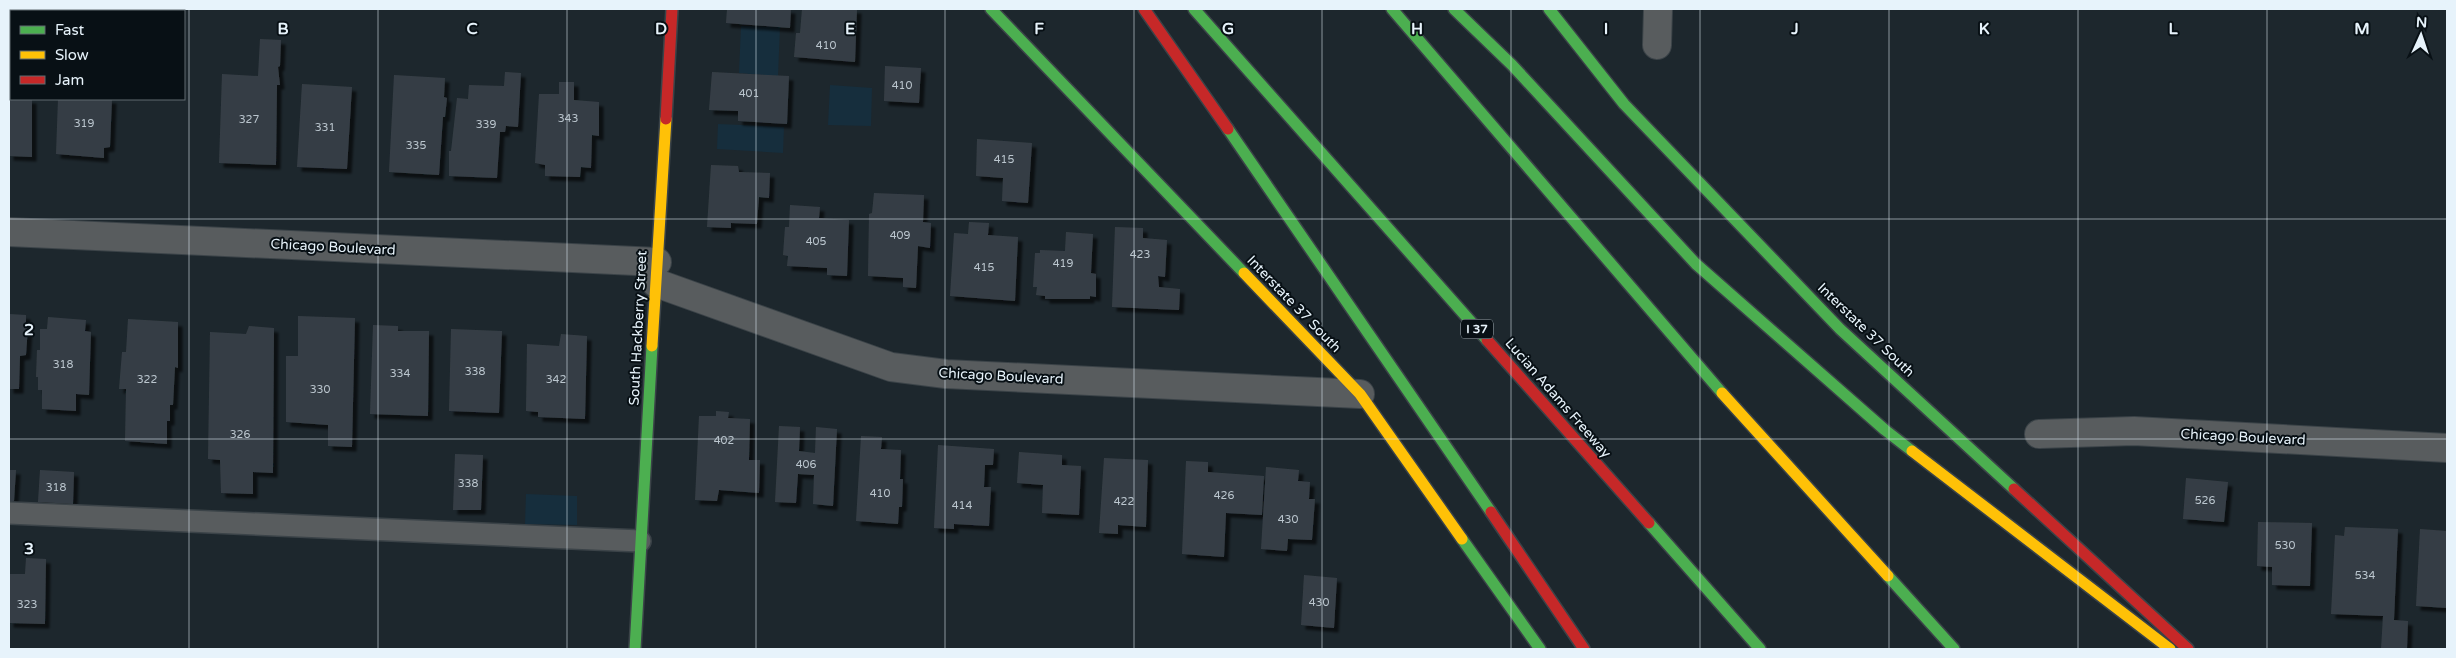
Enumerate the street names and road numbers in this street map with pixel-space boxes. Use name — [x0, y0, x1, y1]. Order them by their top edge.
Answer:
street label: Chicago Boulevard — [270, 235, 396, 259]
street label: South Hackberry Street — [625, 249, 651, 406]
street label: Interstate 37 South — [1243, 252, 1345, 356]
street label: Interstate 37 South — [1814, 279, 1918, 381]
road number: I 37 — [1461, 320, 1493, 338]
street label: Lucian Adams Freeway — [1501, 335, 1615, 462]
street label: Chicago Boulevard — [938, 364, 1064, 388]
street label: Chicago Boulevard — [2180, 425, 2306, 449]

